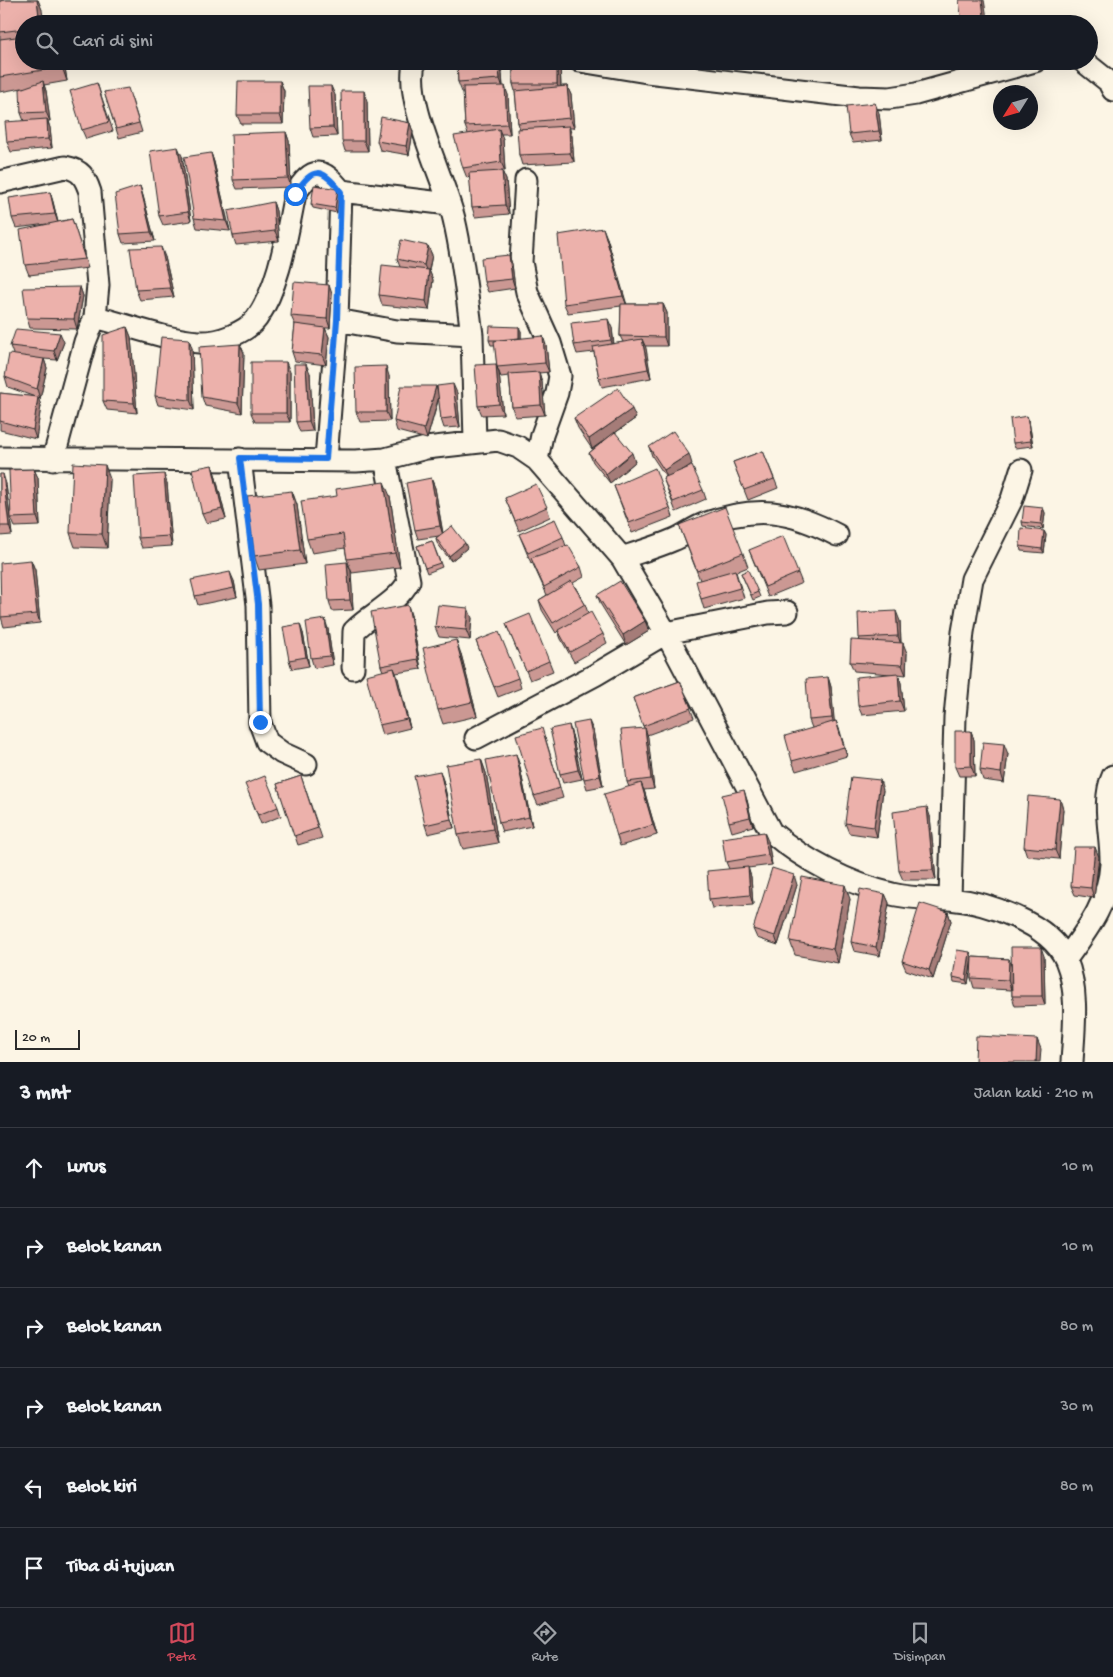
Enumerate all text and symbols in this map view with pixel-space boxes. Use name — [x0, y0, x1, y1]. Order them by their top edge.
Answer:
search box — [15, 15, 1098, 70]
icon: search — [33, 29, 61, 57]
text: Cari di sini — [73, 31, 153, 54]
north arrow — [993, 85, 1038, 130]
route start — [284, 183, 307, 206]
route end — [249, 711, 272, 734]
scale bar — [15, 1027, 80, 1050]
text: 20 m — [22, 1030, 50, 1047]
text: 3 mnt — [20, 1082, 69, 1107]
text: Jalan kaki · 210 m — [974, 1085, 1093, 1104]
icon: ahead — [20, 1154, 48, 1182]
text: Lurus — [67, 1156, 106, 1179]
text: 10 m — [1062, 1158, 1093, 1177]
icon: right — [20, 1234, 48, 1262]
text: Belok kanan — [67, 1236, 161, 1259]
text: 10 m — [1062, 1238, 1093, 1257]
icon: right — [20, 1314, 48, 1342]
text: Belok kanan — [67, 1316, 161, 1339]
text: 80 m — [1060, 1318, 1093, 1337]
icon: right — [20, 1394, 48, 1422]
text: Belok kanan — [67, 1396, 161, 1419]
text: 30 m — [1060, 1398, 1093, 1417]
icon: left — [20, 1474, 48, 1502]
text: Belok kiri — [67, 1476, 137, 1499]
text: 80 m — [1060, 1478, 1093, 1497]
icon: arrive — [20, 1554, 48, 1582]
text: Tiba di tujuan — [67, 1556, 174, 1579]
tab: Peta — [167, 1619, 196, 1666]
tab: Rute — [531, 1619, 559, 1666]
tab: Disimpan — [894, 1619, 946, 1666]

